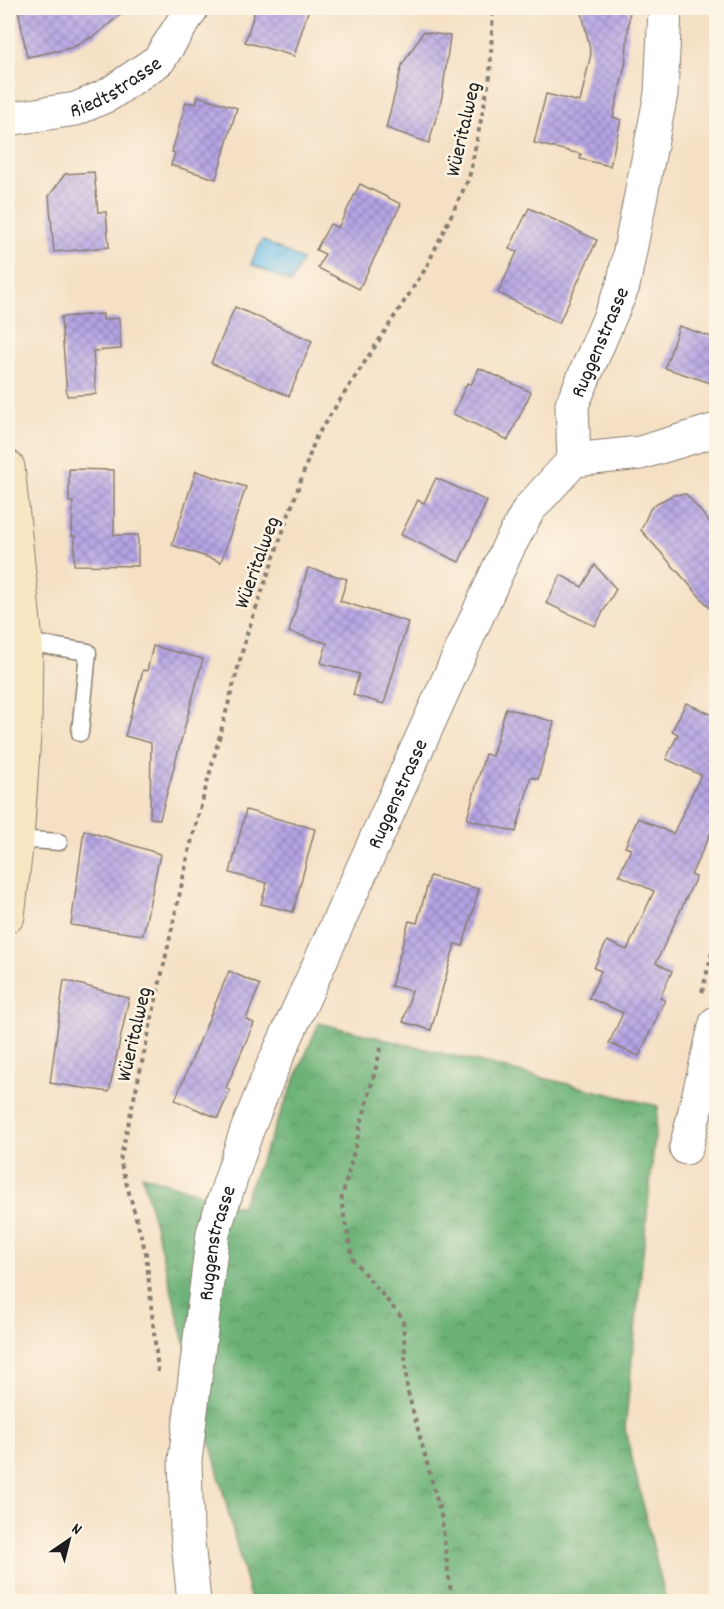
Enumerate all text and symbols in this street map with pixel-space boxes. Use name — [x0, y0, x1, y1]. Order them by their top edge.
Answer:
street label: Riedtstrasse — [69, 50, 169, 128]
street label: Wüeritalweg — [439, 79, 490, 180]
street label: Ruggenstrasse — [565, 283, 639, 403]
street label: Wüeritalweg — [228, 513, 289, 614]
street label: Ruggenstrasse — [361, 735, 437, 854]
street label: Wüeritalweg — [110, 984, 161, 1085]
street label: Ruggenstrasse — [193, 1182, 246, 1303]
north arrow — [39, 1510, 99, 1570]
text: N — [66, 1518, 86, 1542]

